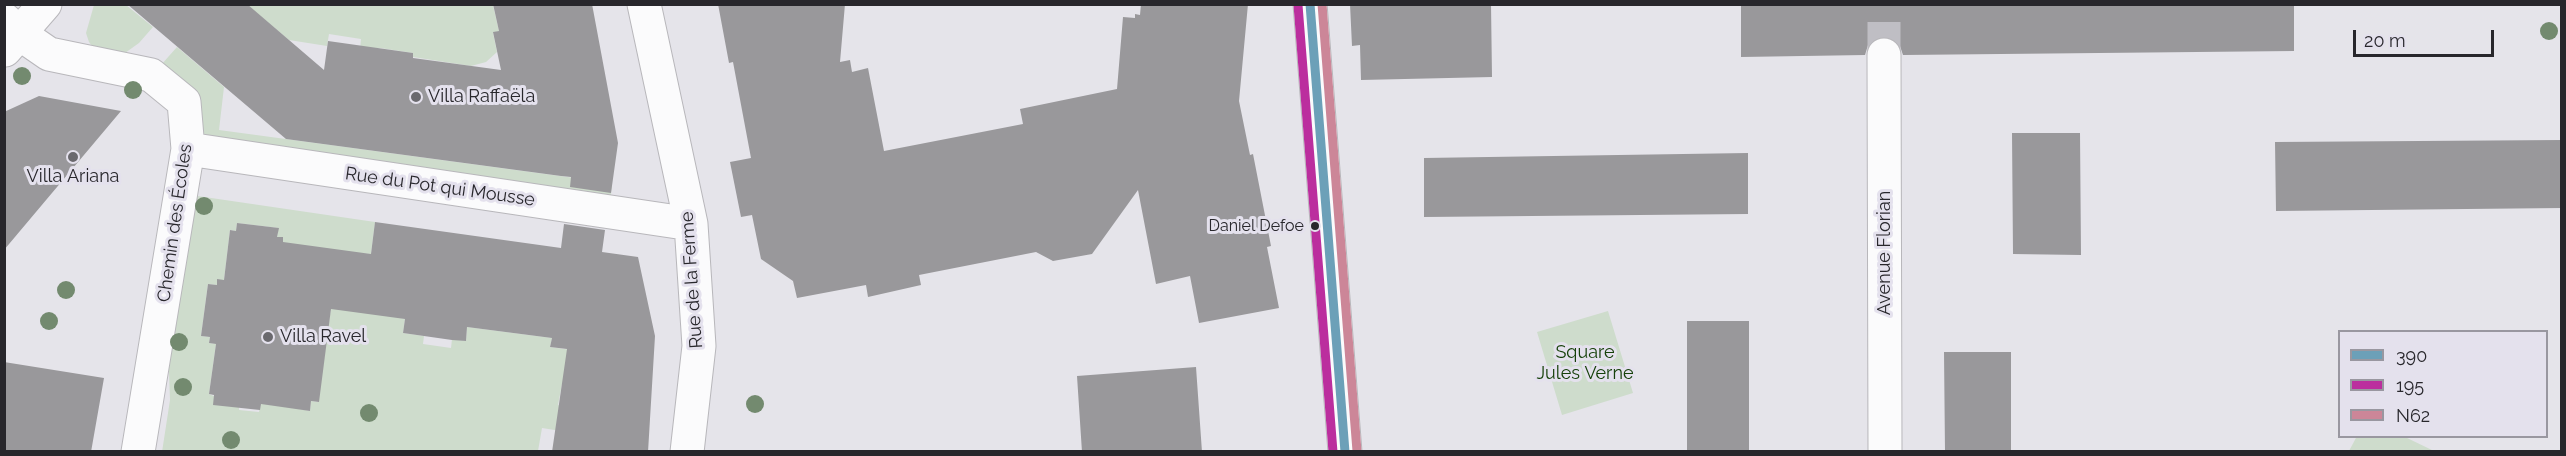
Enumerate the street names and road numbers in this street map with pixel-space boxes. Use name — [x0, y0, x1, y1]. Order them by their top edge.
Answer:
street label: Chemin des Écoles — [153, 143, 197, 303]
street label: Rue du Pot qui Mousse — [344, 163, 536, 211]
street label: Avenue Florian — [1874, 191, 1896, 315]
street label: Rue de la Ferme — [676, 211, 708, 349]

